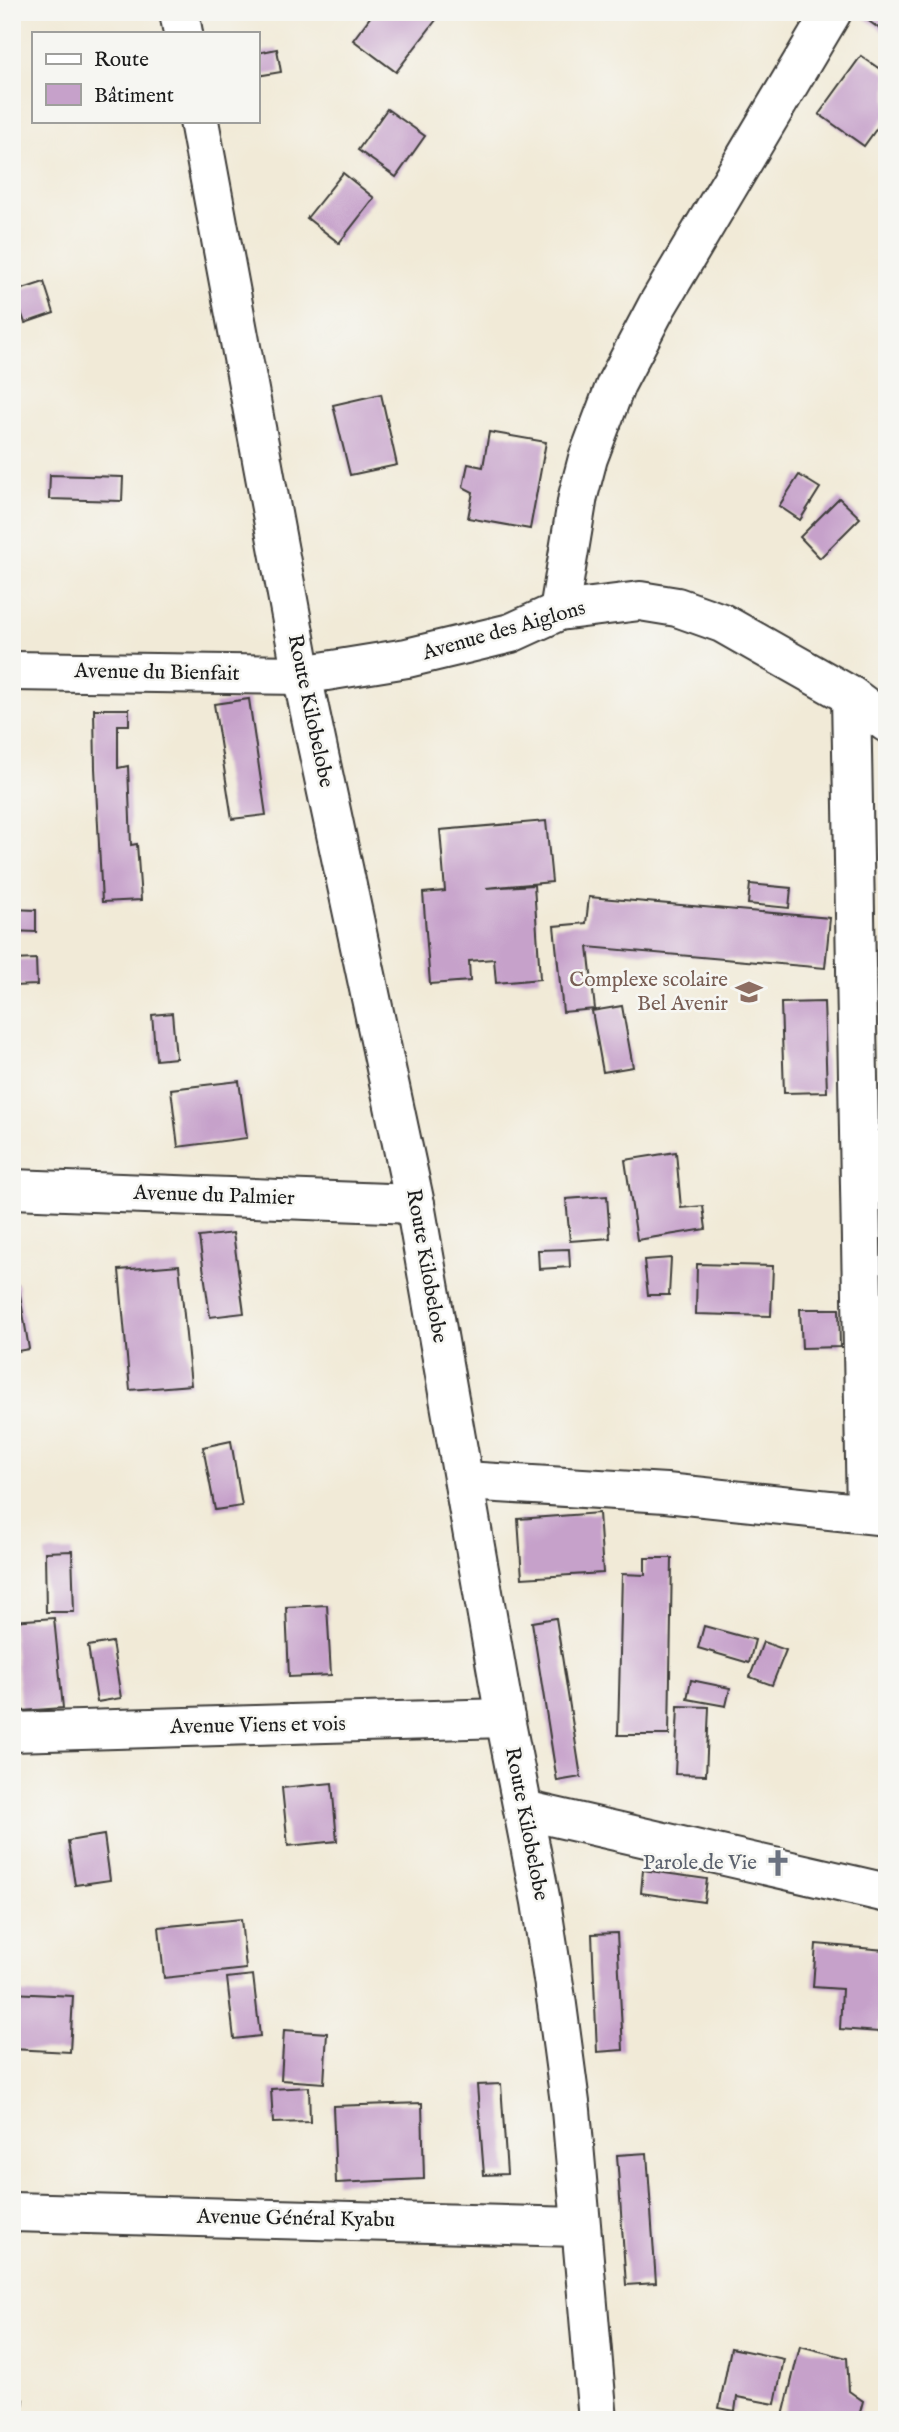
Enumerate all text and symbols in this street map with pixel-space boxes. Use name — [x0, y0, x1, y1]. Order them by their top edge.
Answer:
legend — [32, 32, 259, 122]
text: Route — [94, 47, 149, 74]
text: Bâtiment — [94, 83, 174, 110]
street label: Avenue des Aiglons — [418, 595, 589, 667]
street label: Route Kilobelobe — [281, 632, 339, 790]
street label: Avenue du Bienfait — [73, 658, 240, 688]
place label: Complexe scolaire Bel Avenir — [569, 967, 728, 1018]
school or university icon: Complexe scolaire Bel Avenir — [734, 977, 764, 1007]
street label: Avenue du Palmier — [132, 1180, 295, 1212]
street label: Route Kilobelobe — [399, 1187, 453, 1345]
street label: Avenue Viens et vois — [169, 1711, 346, 1741]
street label: Route Kilobelobe — [498, 1745, 554, 1903]
church icon: Parole de Vie — [763, 1848, 793, 1878]
place label: Parole de Vie — [643, 1850, 757, 1877]
street label: Avenue Général Kyabu — [196, 2204, 395, 2234]

